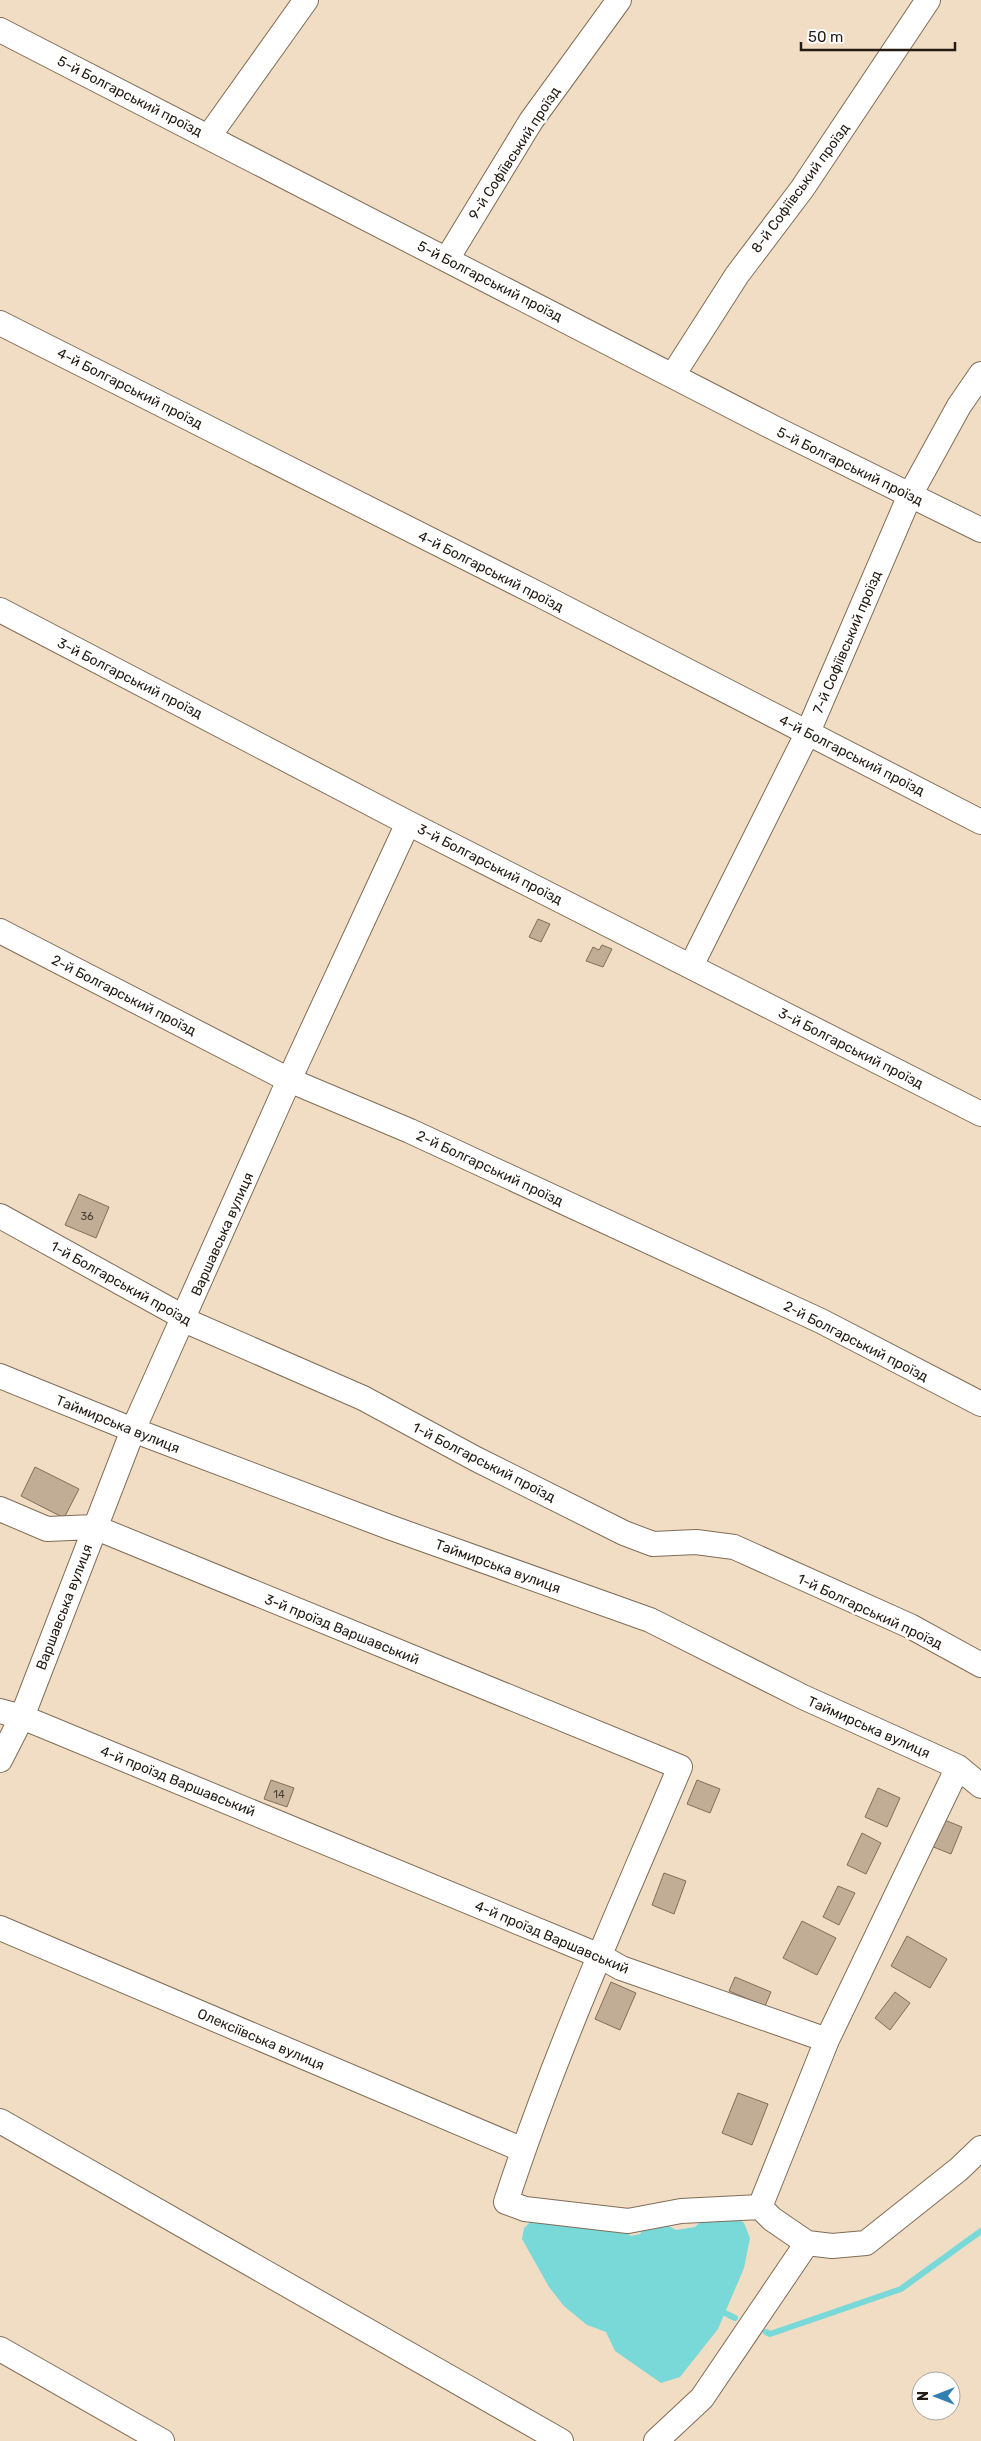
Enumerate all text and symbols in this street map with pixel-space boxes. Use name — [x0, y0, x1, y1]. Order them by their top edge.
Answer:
scale bar — [801, 20, 955, 52]
text: 50 m — [808, 28, 843, 46]
street label: 5-й Болгарський проїзд — [54, 52, 205, 140]
street label: 9-й Софіївський проїзд — [465, 84, 564, 223]
street label: 8-й Софіївський проїзд — [748, 120, 853, 256]
street label: 5-й Болгарський проїзд — [414, 237, 565, 325]
street label: 4-й Болгарський проїзд — [54, 344, 205, 433]
street label: 5-й Болгарський проїзд — [774, 424, 926, 509]
street label: 4-й Болгарський проїзд — [415, 527, 566, 616]
street label: 7-й Софіївський проїзд — [810, 568, 885, 716]
street label: 3-й Болгарський проїзд — [54, 634, 205, 722]
street label: 4-й Болгарський проїзд — [776, 711, 927, 800]
street label: 3-й Болгарський проїзд — [414, 820, 565, 908]
street label: 2-й Болгарський проїзд — [49, 952, 199, 1039]
street label: 3-й Болгарський проїзд — [775, 1004, 926, 1092]
street label: 2-й Болгарський проїзд — [414, 1127, 566, 1210]
street label: Варшавська вулиця — [188, 1170, 257, 1299]
house number: 36 — [80, 1210, 94, 1223]
street label: 1-й Болгарський проїзд — [47, 1238, 194, 1329]
street label: 2-й Болгарський проїзд — [781, 1298, 931, 1385]
street label: Таймирська вулиця — [53, 1392, 182, 1457]
street label: 1-й Болгарський проїзд — [409, 1419, 558, 1506]
street label: Таймирська вулиця — [433, 1536, 563, 1597]
street label: Варшавська вулиця — [33, 1542, 96, 1673]
street label: 1-й Болгарський проїзд — [795, 1570, 945, 1653]
street label: 3-й проїзд Варшавський — [262, 1591, 422, 1668]
street label: Таймирська вулиця — [805, 1693, 933, 1762]
street label: 4-й проїзд Варшавський — [98, 1743, 258, 1820]
house number: 14 — [273, 1788, 285, 1801]
street label: 4-й проїзд Варшавський — [472, 1897, 631, 1978]
street label: Олексіївська вулиця — [195, 2005, 327, 2074]
north arrow — [911, 2371, 961, 2421]
text: N — [915, 2391, 932, 2401]

